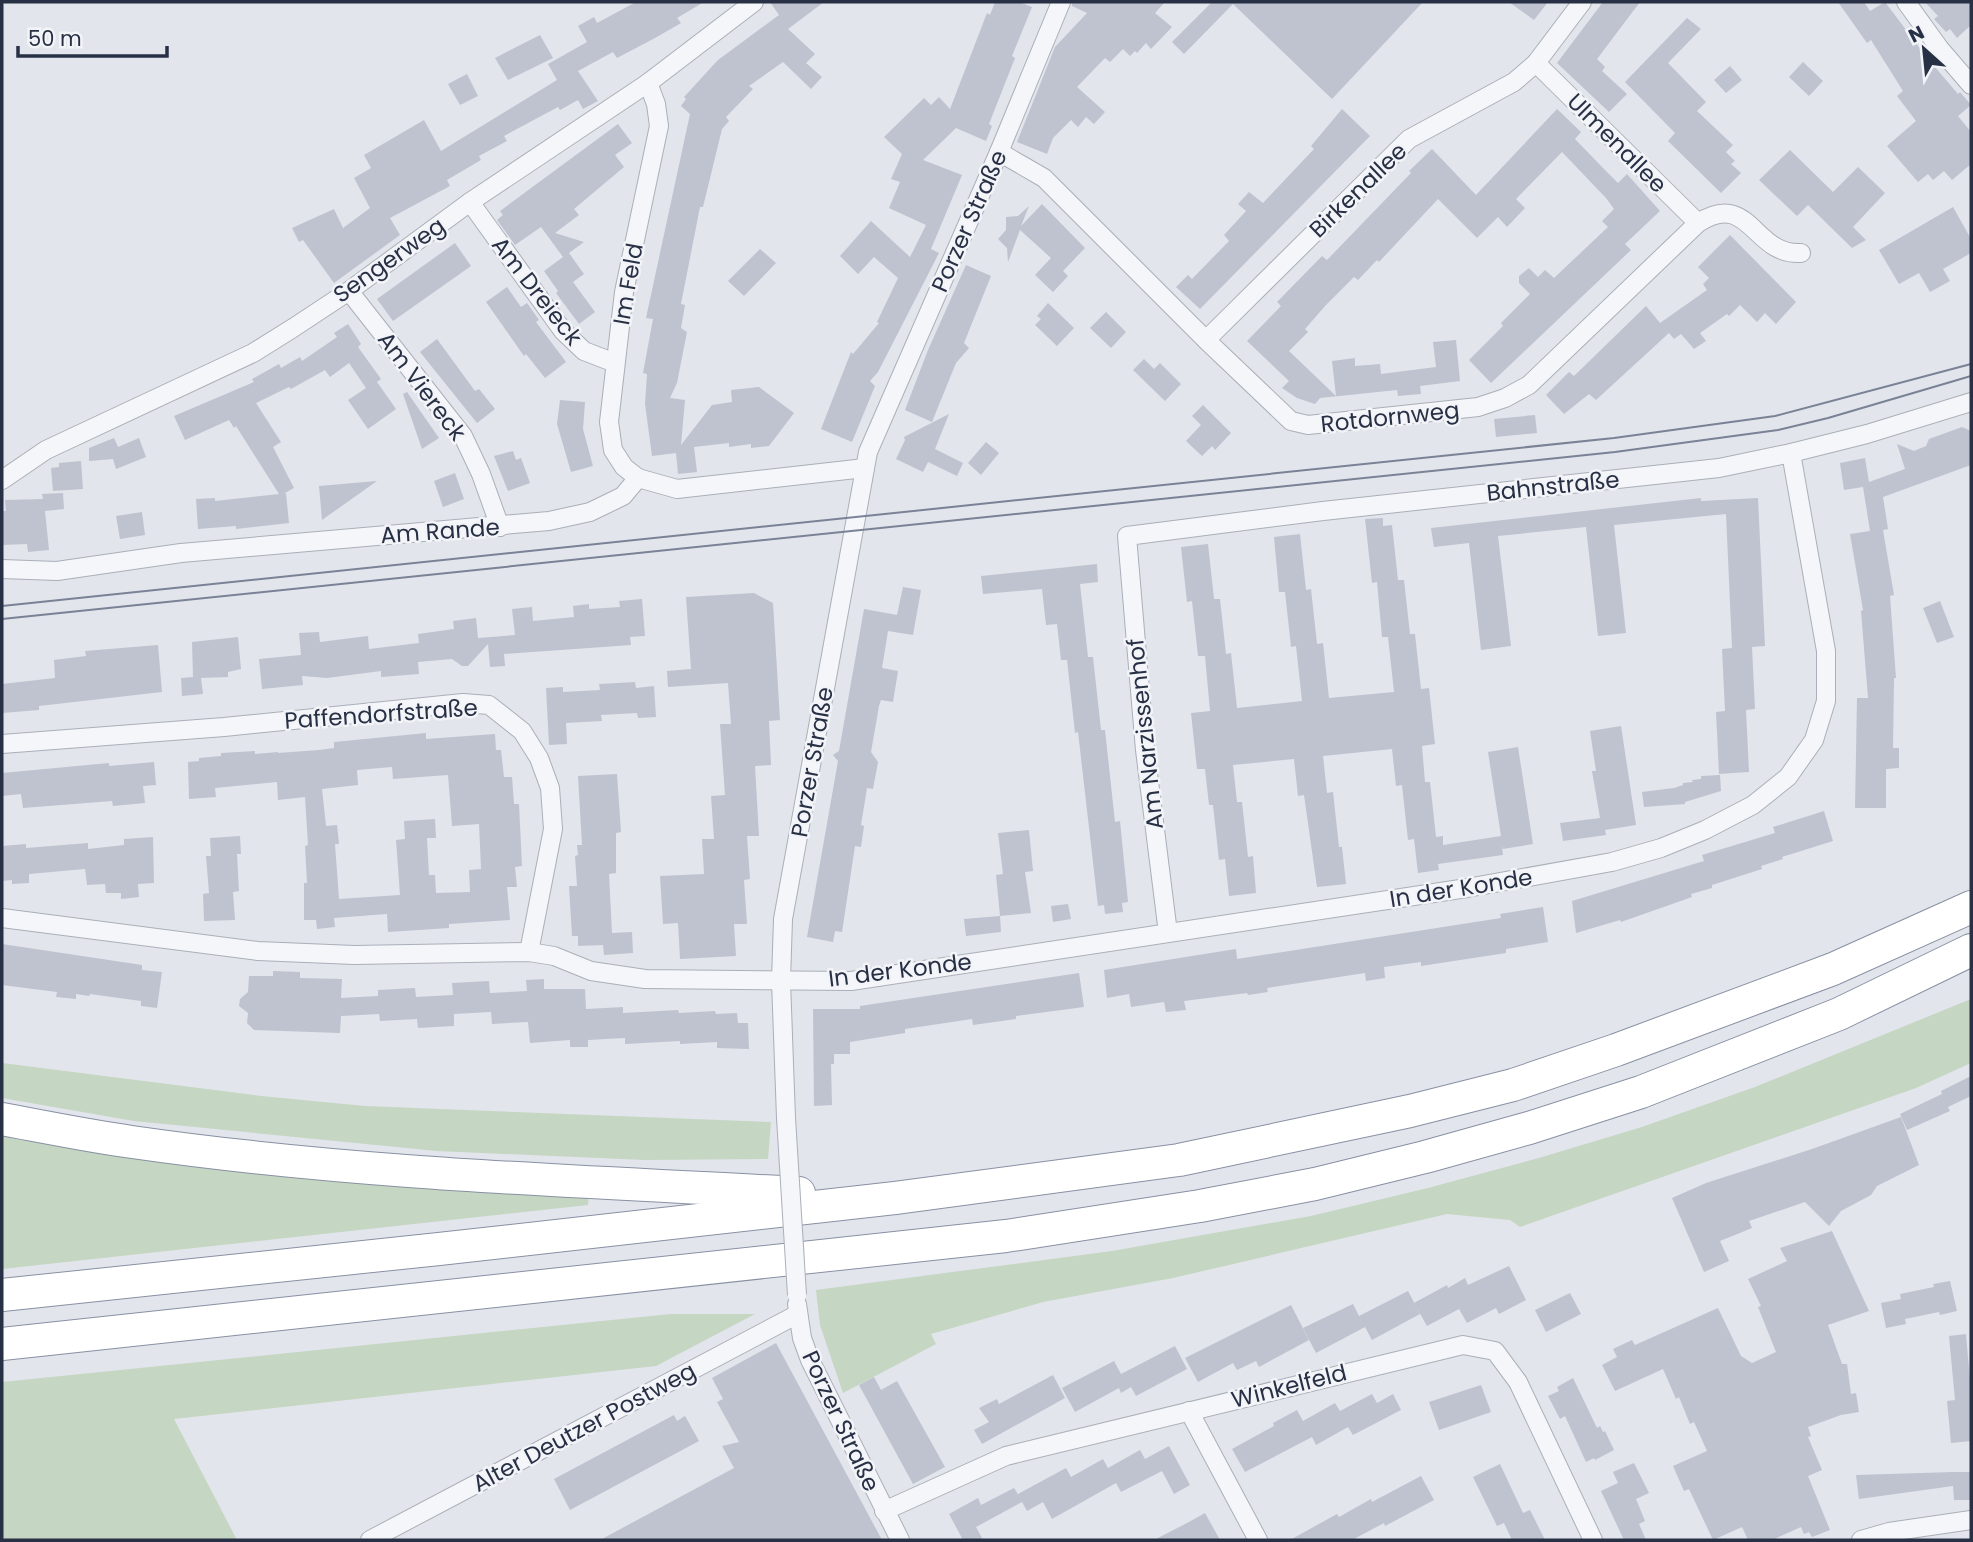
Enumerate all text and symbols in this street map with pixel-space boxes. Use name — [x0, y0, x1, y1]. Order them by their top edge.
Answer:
scale bar — [18, 14, 166, 58]
north arrow — [1889, 14, 1959, 84]
text: N — [1904, 19, 1929, 50]
text: 50 m — [28, 24, 82, 53]
street label: Ulmenallee — [1560, 86, 1674, 200]
street label: Birkenallee — [1302, 135, 1414, 245]
street label: Porzer Straße — [923, 145, 1015, 297]
street label: Sengerweg — [327, 210, 451, 310]
street label: Am Dreieck — [484, 230, 590, 352]
street label: Im Feld — [605, 241, 651, 327]
street label: Am Viereck — [370, 325, 474, 447]
street label: Rotdornweg — [1319, 394, 1461, 440]
street label: Bahnstraße — [1485, 463, 1621, 509]
street label: Am Rande — [379, 511, 501, 551]
street label: Am Narzissenhof — [1119, 637, 1171, 831]
street label: Porzer Straße — [783, 684, 841, 840]
street label: Paffendorfstraße — [283, 691, 479, 737]
street label: In der Konde — [1387, 861, 1535, 915]
street label: In der Konde — [827, 945, 973, 995]
street label: Porzer Straße — [794, 1345, 888, 1497]
street label: Alter Deutzer Postweg — [467, 1355, 701, 1499]
street label: Winkelfeld — [1228, 1356, 1350, 1416]

